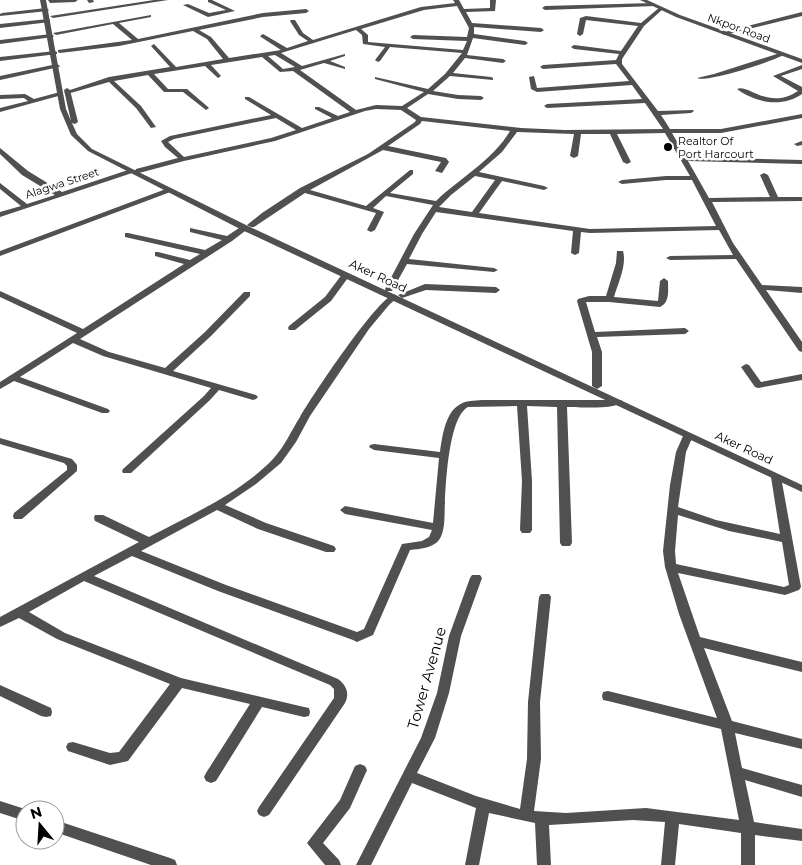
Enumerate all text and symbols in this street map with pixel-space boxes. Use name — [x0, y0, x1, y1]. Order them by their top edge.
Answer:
street label: Nkpor Road — [706, 10, 772, 46]
place label: Realtor Of Port Harcourt — [678, 134, 754, 161]
marker: Realtor Of Port Harcourt — [662, 141, 674, 153]
street label: Alagwa Street — [23, 164, 101, 202]
street label: Aker Road — [347, 256, 410, 295]
street label: Aker Road — [713, 428, 776, 467]
street label: Tower Avenue — [403, 625, 450, 731]
north arrow — [15, 800, 65, 850]
text: N — [28, 802, 44, 823]

